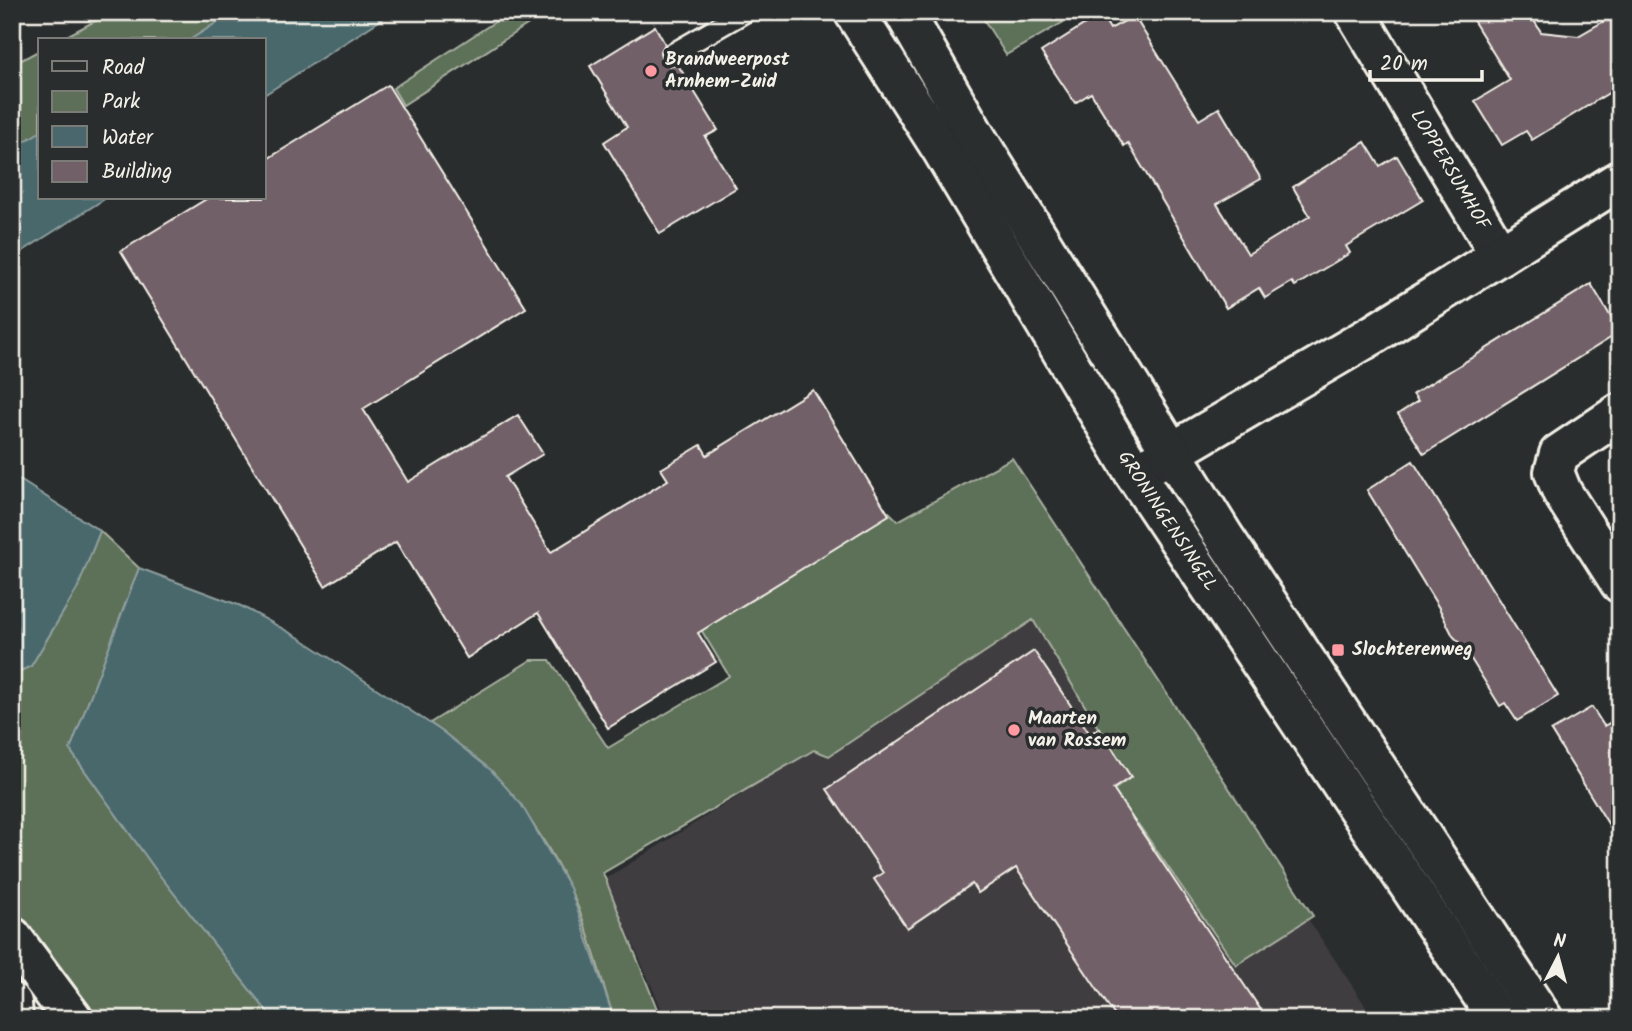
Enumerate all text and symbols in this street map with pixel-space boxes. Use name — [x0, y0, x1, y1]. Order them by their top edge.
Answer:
legend — [38, 38, 266, 200]
scale bar — [1370, 38, 1482, 82]
place label: Brandweerpost Arnhem-Zuid — [665, 45, 790, 97]
text: 20 m — [1380, 48, 1428, 81]
text: Road — [102, 52, 145, 85]
marker: Brandweerpost Arnhem-Zuid — [643, 63, 659, 79]
text: Park — [102, 86, 140, 119]
street label: LOPPERSUMHOF — [1402, 104, 1498, 238]
text: Water — [102, 122, 154, 155]
text: Building — [102, 156, 172, 189]
street label: GRONINGENSINGEL — [1110, 445, 1225, 598]
place label: Slochterenweg — [1352, 635, 1473, 665]
marker: Slochterenweg — [1330, 642, 1346, 658]
place label: Maarten van Rossem — [1028, 704, 1126, 756]
marker: Maarten van Rossem — [1006, 722, 1022, 738]
north arrow — [1524, 922, 1594, 992]
text: N — [1552, 927, 1567, 958]

